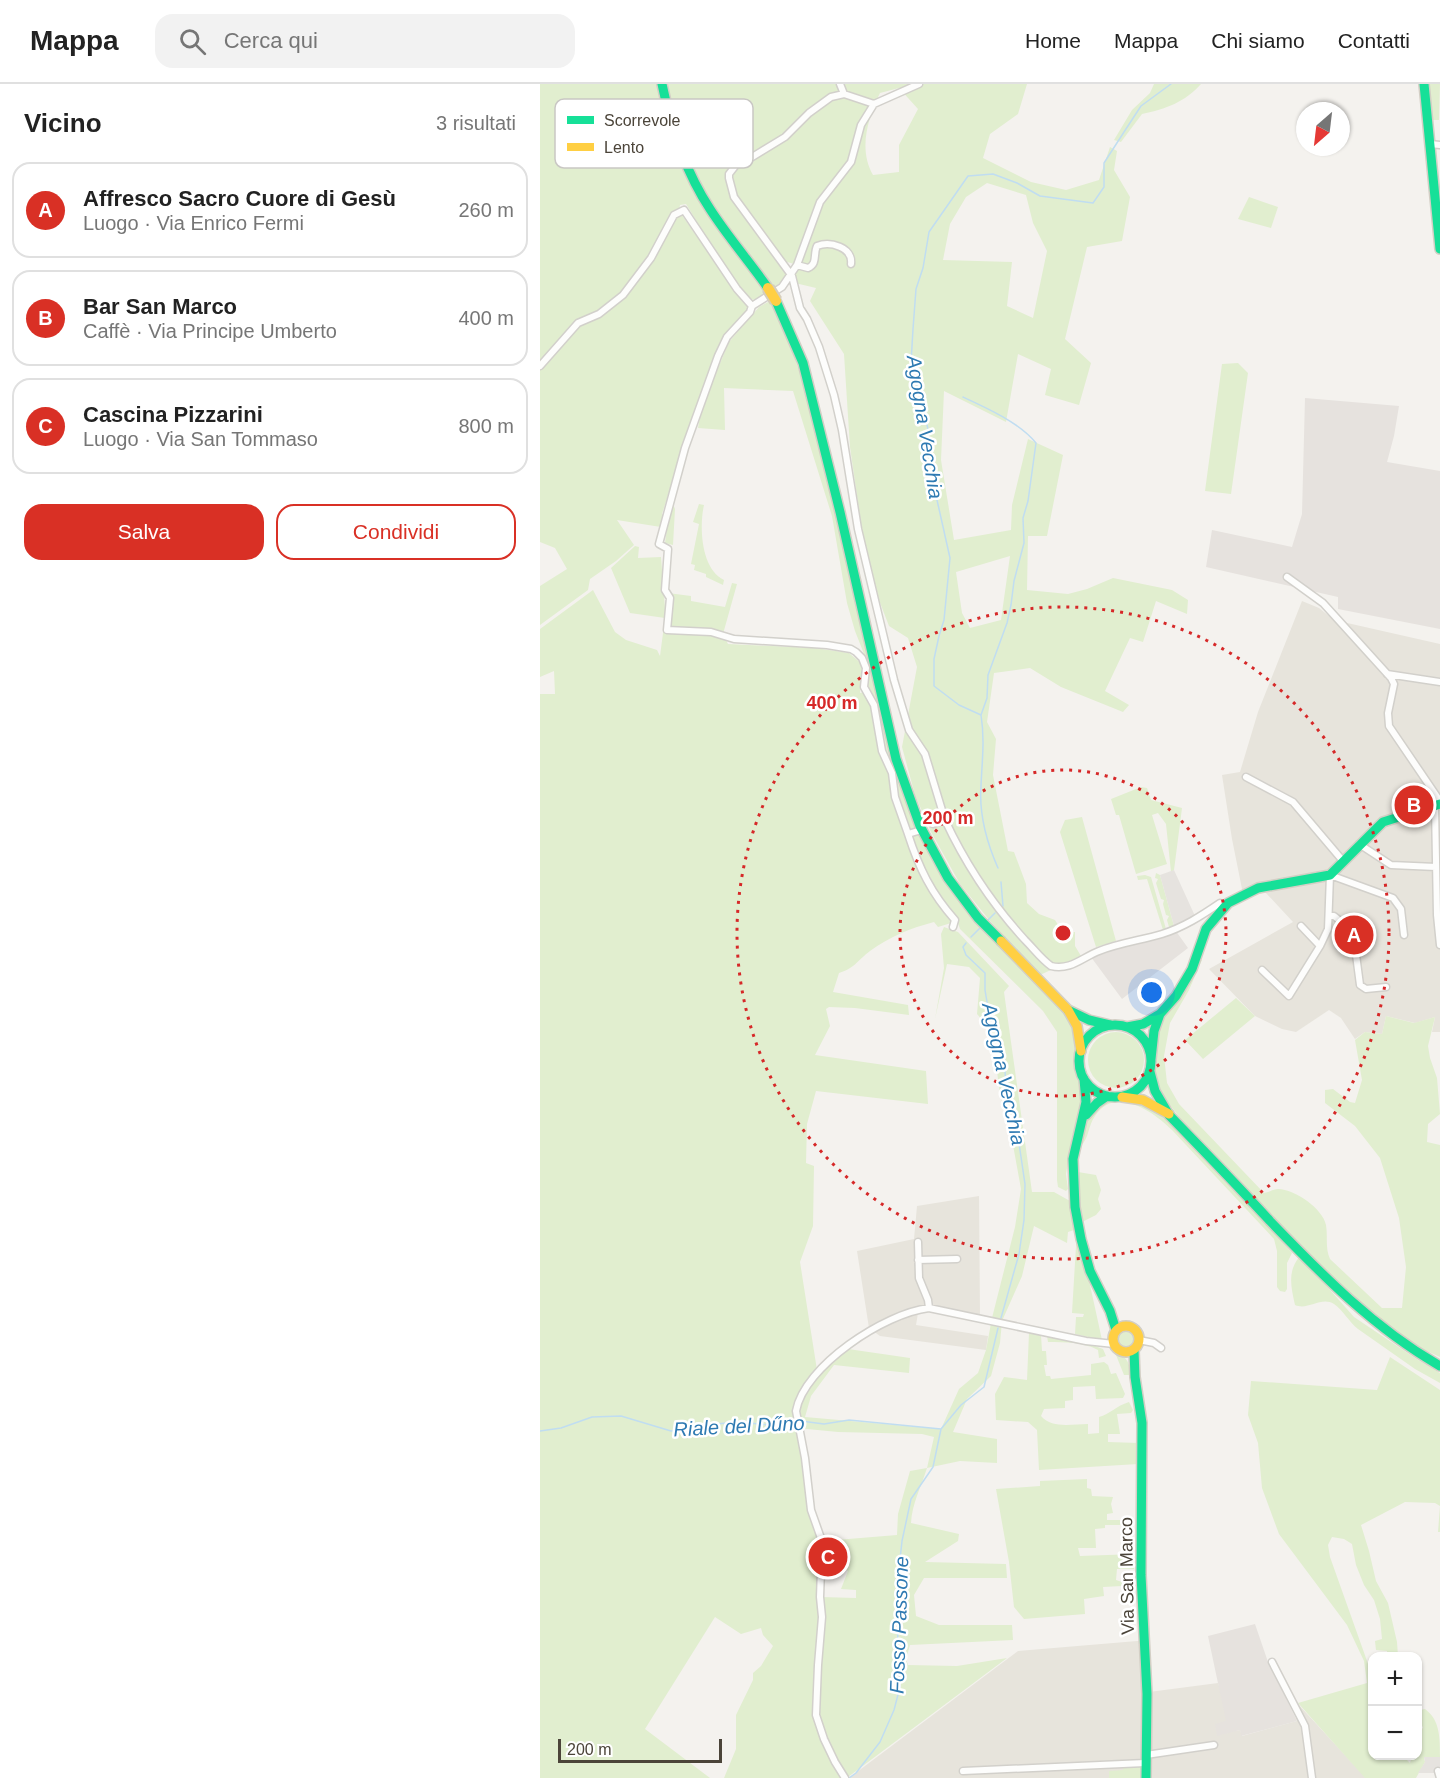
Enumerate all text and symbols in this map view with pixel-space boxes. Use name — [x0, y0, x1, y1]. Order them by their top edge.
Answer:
search box — [155, 14, 575, 68]
text: Mappa — [30, 25, 119, 56]
icon: search — [176, 25, 209, 58]
text: Cerca qui — [224, 28, 318, 53]
text: Home — [1025, 29, 1081, 52]
text: Mappa — [1114, 29, 1178, 52]
text: Chi siamo — [1211, 29, 1305, 52]
text: Contatti — [1338, 29, 1410, 52]
legend — [555, 99, 753, 168]
north arrow — [1296, 102, 1350, 156]
text: Vicino — [24, 108, 102, 138]
text: 3 risultati — [436, 112, 516, 134]
text: Scorrevole — [604, 112, 681, 129]
text: Lento — [604, 139, 644, 156]
text: Affresco Sacro Cuore di Gesù — [83, 186, 396, 211]
text: A — [38, 199, 53, 221]
text: 260 m — [458, 199, 514, 221]
text: Luogo · Via Enrico Fermi — [83, 212, 304, 234]
text: Bar San Marco — [83, 294, 237, 319]
text: B — [38, 307, 53, 329]
text: 400 m — [458, 307, 514, 329]
text: Caffè · Via Principe Umberto — [83, 320, 337, 342]
water label: Agogna Vecchia — [903, 353, 947, 500]
text: Cascina Pizzarini — [83, 402, 263, 427]
text: C — [38, 415, 53, 437]
text: 800 m — [458, 415, 514, 437]
text: Luogo · Via San Tommaso — [83, 428, 318, 450]
button: Salva — [24, 504, 264, 560]
button: Condividi — [276, 504, 516, 560]
text: 400 m — [806, 693, 858, 713]
pin: B — [1394, 782, 1434, 828]
text: 200 m — [922, 808, 974, 828]
pin: A — [1334, 912, 1374, 958]
centre of rings — [1053, 923, 1073, 943]
your location — [1137, 978, 1166, 1007]
water label: Agogna Vecchia — [978, 1000, 1030, 1147]
water label: Riale del Dűno — [673, 1412, 805, 1440]
street label: Via San Marco — [1116, 1517, 1138, 1635]
pin: C — [808, 1534, 848, 1580]
water label: Fosso Passone — [886, 1556, 912, 1694]
map controls — [1368, 1652, 1422, 1760]
button: + — [1368, 1652, 1422, 1706]
button: − — [1368, 1706, 1422, 1760]
scale bar — [558, 1736, 722, 1764]
text: 200 m — [567, 1741, 611, 1758]

